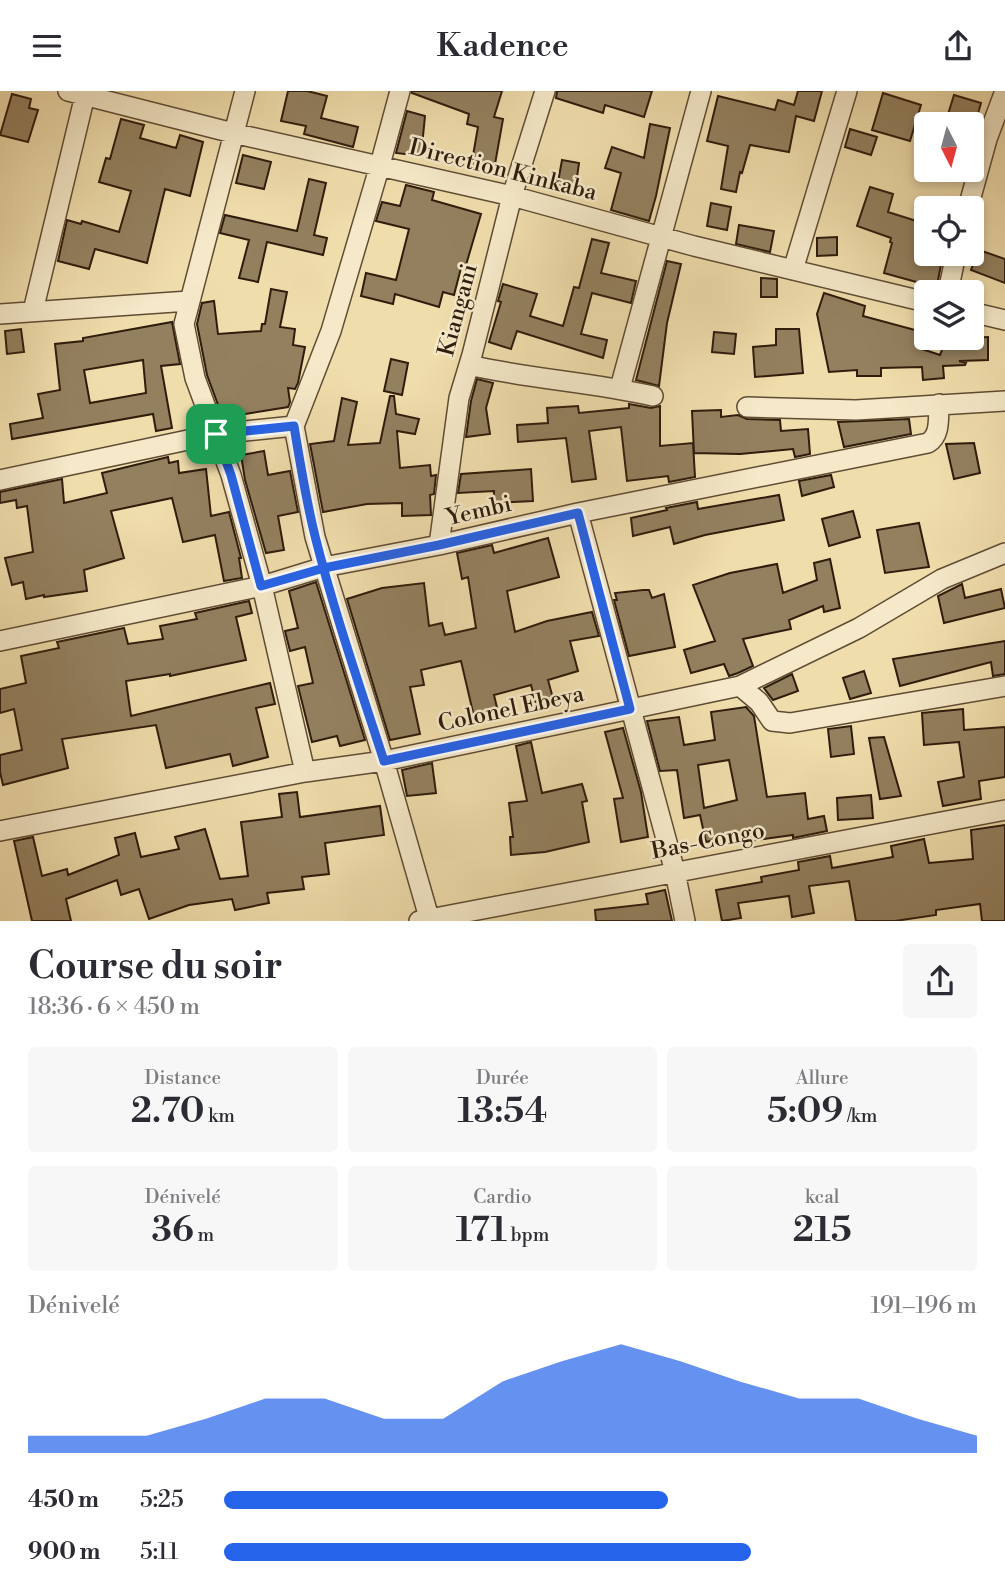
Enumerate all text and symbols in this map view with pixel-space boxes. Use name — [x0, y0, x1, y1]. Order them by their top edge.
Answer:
text: Kadence — [437, 26, 569, 66]
icon: menu — [28, 27, 66, 65]
icon: share — [939, 27, 977, 65]
north arrow — [914, 112, 984, 182]
map controls — [914, 112, 984, 350]
street label: Direction Kinkaba — [406, 133, 600, 207]
button: locate — [914, 196, 984, 266]
street label: Kiangani — [432, 261, 484, 359]
button: layers — [914, 280, 984, 350]
pin — [186, 404, 246, 464]
icon: arrive — [197, 415, 235, 453]
street label: Yembi — [443, 490, 514, 532]
street label: Colonel Ebeya — [435, 680, 587, 738]
street label: Bas-Congo — [648, 816, 767, 866]
text: Course du soir — [28, 943, 282, 990]
button: share — [903, 944, 977, 1018]
text: 18:36 · 6 × 450 m — [28, 993, 200, 1021]
text: Distance — [144, 1066, 221, 1090]
text: Durée — [476, 1066, 529, 1090]
text: Allure — [796, 1066, 849, 1090]
text: 2.70 — [131, 1090, 204, 1133]
text: 13:54 — [458, 1090, 547, 1133]
text: 5:09 — [767, 1090, 843, 1133]
text: km — [204, 1104, 235, 1128]
text: /km — [843, 1104, 877, 1128]
text: Dénivelé — [145, 1185, 221, 1209]
text: Cardio — [473, 1185, 532, 1209]
text: kcal — [805, 1185, 839, 1209]
text: 36 — [151, 1209, 194, 1252]
text: 171 — [456, 1209, 507, 1252]
text: 215 — [793, 1209, 852, 1252]
text: m — [194, 1223, 214, 1247]
text: bpm — [507, 1223, 549, 1247]
text: Dénivelé — [28, 1292, 120, 1320]
text: 191–196 m — [871, 1292, 977, 1320]
text: 450 m — [28, 1486, 99, 1514]
text: 5:25 — [140, 1486, 184, 1514]
text: 900 m — [28, 1538, 101, 1566]
text: 5:11 — [140, 1538, 178, 1566]

